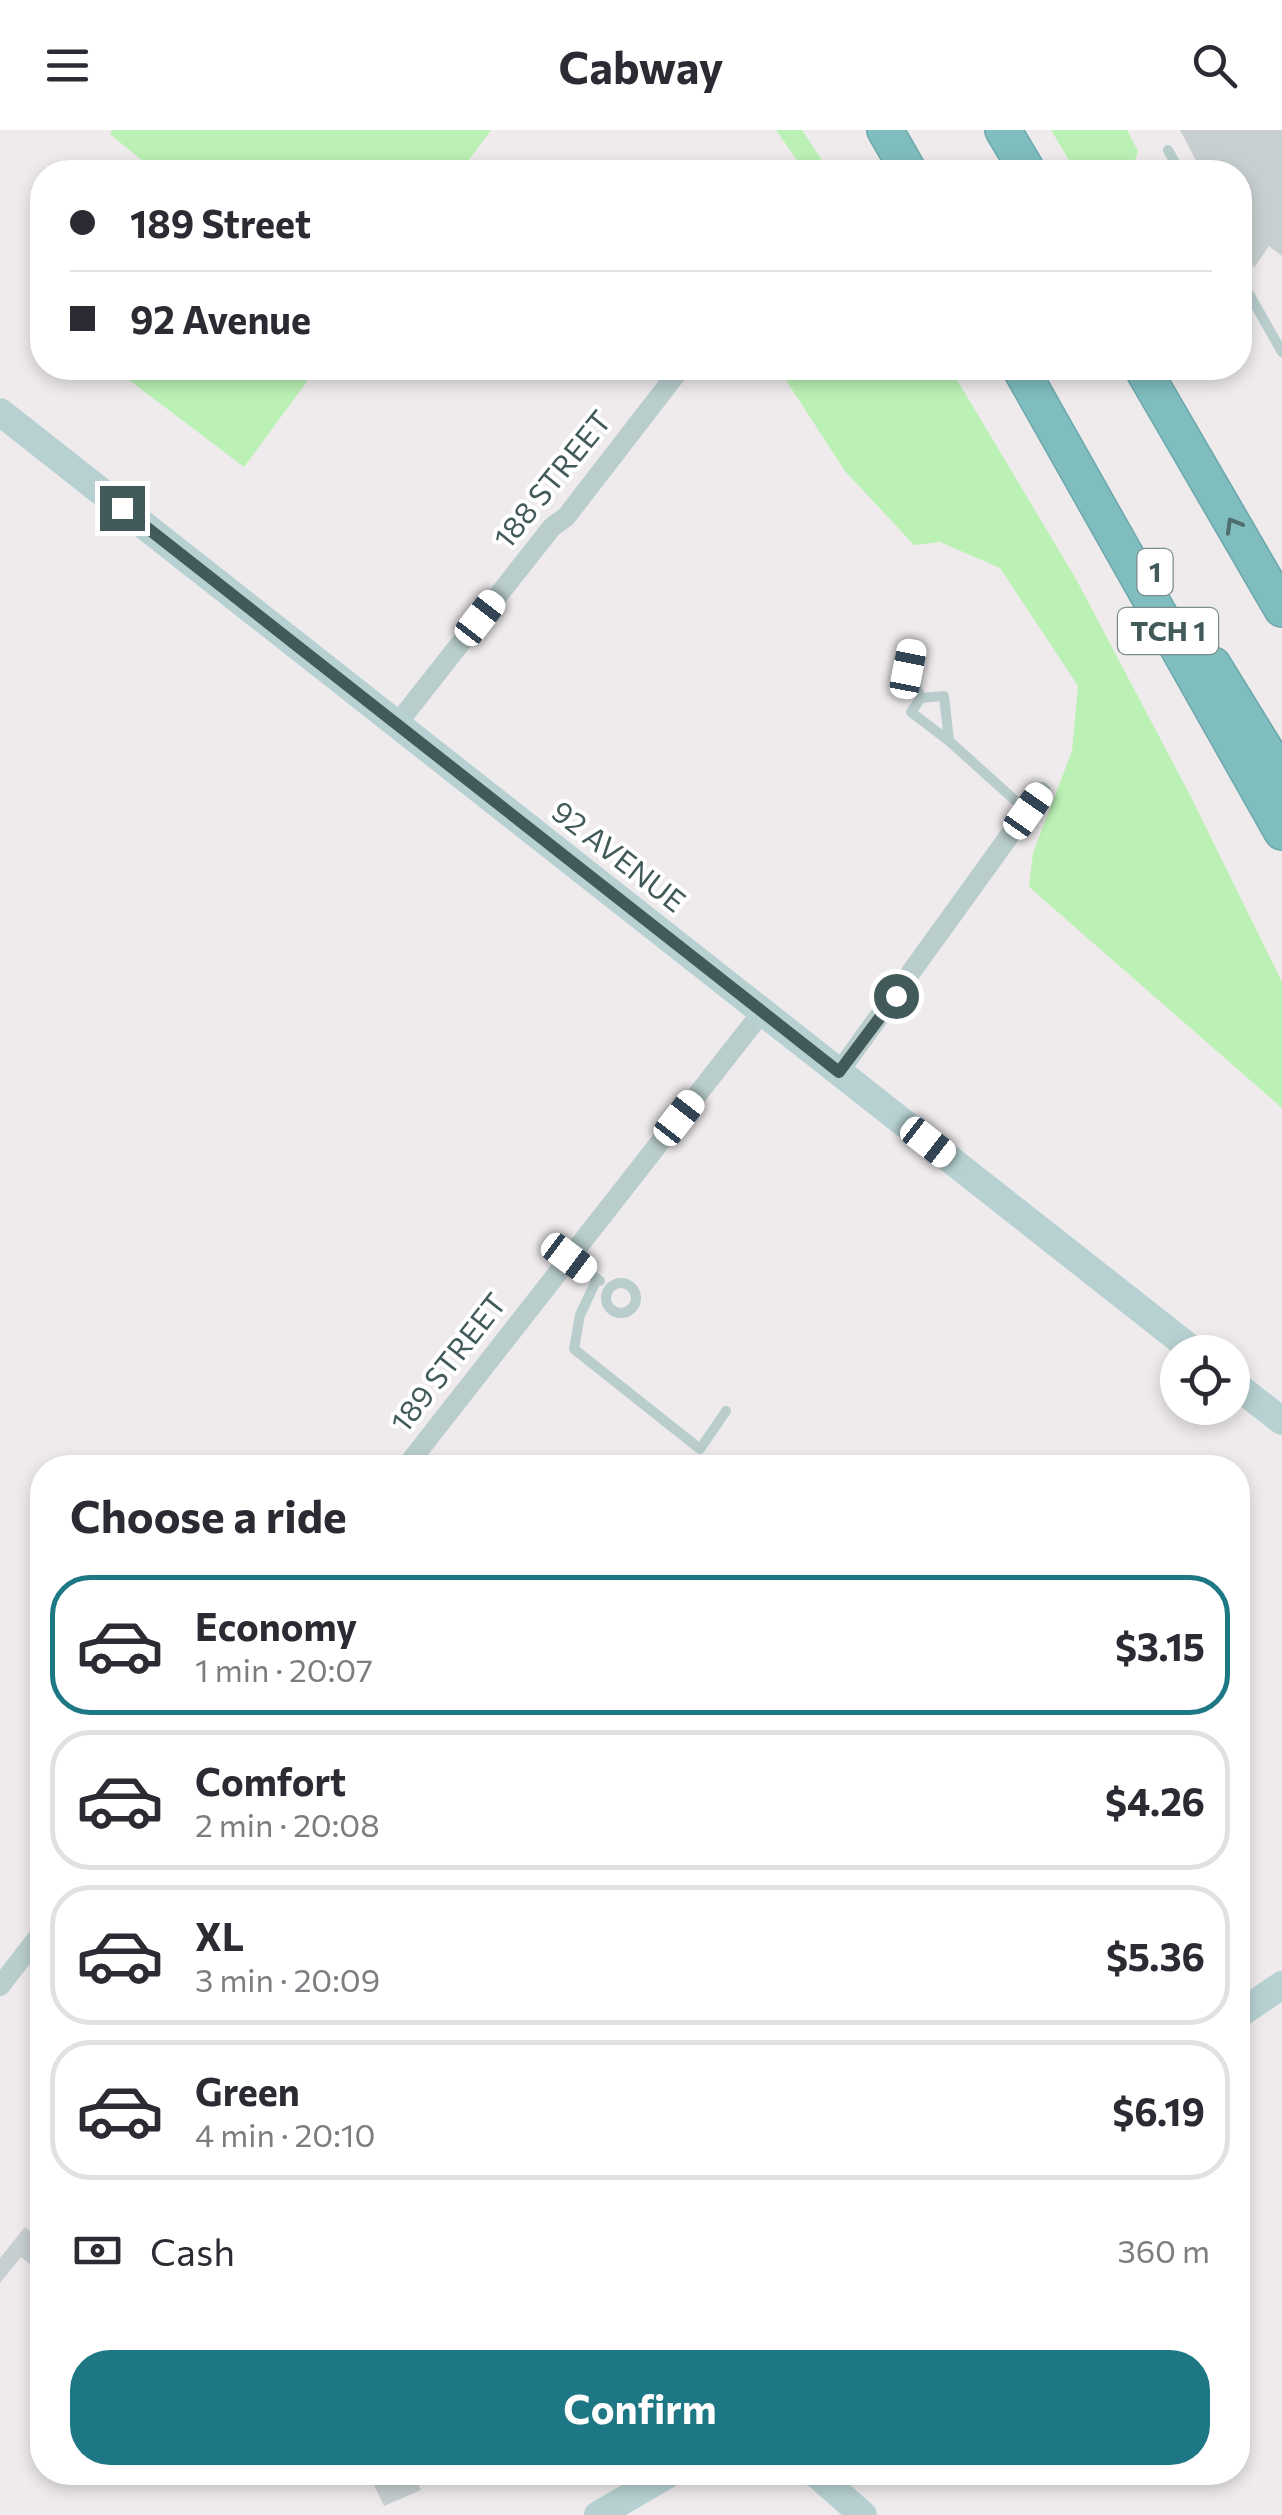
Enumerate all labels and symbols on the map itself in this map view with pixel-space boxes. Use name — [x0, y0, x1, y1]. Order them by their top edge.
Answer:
street label: 188 STREET — [484, 402, 618, 555]
route end — [100, 486, 145, 531]
one-way arrow — [1226, 518, 1245, 536]
road number: 1 — [1138, 549, 1172, 595]
car — [450, 585, 510, 651]
road number: TCH 1 — [1118, 608, 1218, 654]
car — [888, 637, 928, 701]
car — [999, 778, 1057, 844]
street label: 92 AVENUE — [545, 791, 694, 919]
route start — [874, 974, 919, 1019]
car — [649, 1085, 709, 1151]
car — [895, 1112, 961, 1172]
car — [536, 1228, 602, 1288]
street label: 189 STREET — [381, 1285, 513, 1438]

